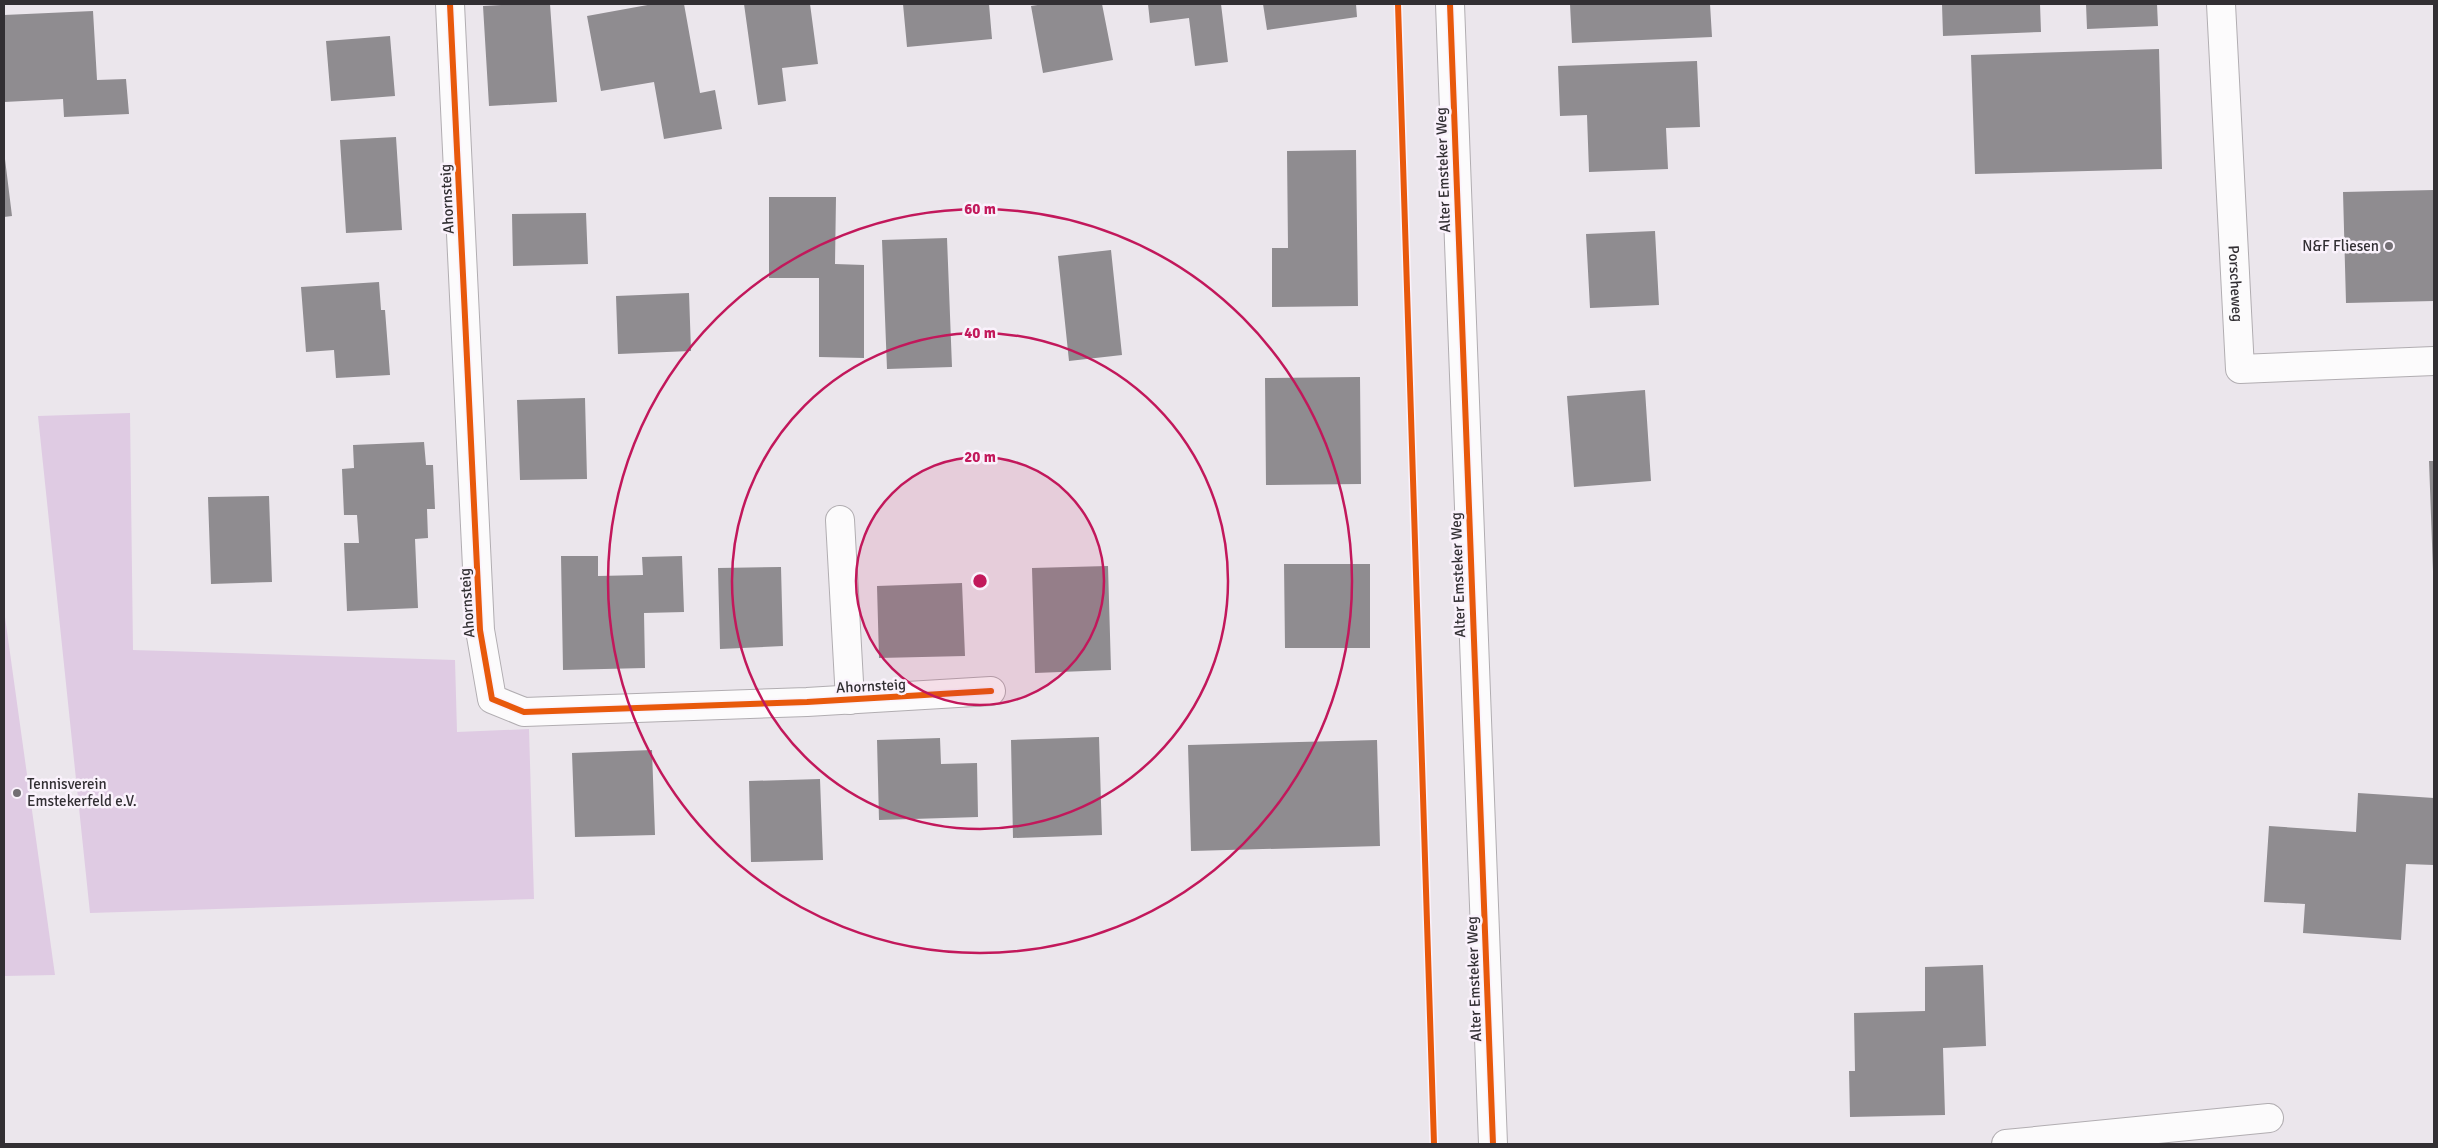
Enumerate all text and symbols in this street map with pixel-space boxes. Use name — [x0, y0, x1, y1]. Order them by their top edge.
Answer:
street label: Alter Emsteker Weg — [1432, 107, 1454, 233]
street label: Ahornsteig — [436, 163, 458, 234]
text: 60 m — [964, 200, 996, 218]
place label: N&F Fliesen — [2302, 237, 2379, 255]
marker: N&F Fliesen — [2383, 240, 2395, 252]
street label: Porscheweg — [2225, 245, 2247, 322]
text: 40 m — [964, 324, 996, 342]
text: 20 m — [964, 448, 996, 466]
street label: Alter Emsteker Weg — [1447, 512, 1469, 638]
street label: Ahornsteig — [456, 567, 478, 639]
centre of rings — [971, 572, 989, 590]
street label: Ahornsteig — [836, 675, 907, 697]
place label: Tennisverein Emstekerfeld e.V. — [27, 775, 137, 810]
marker: Tennisverein Emstekerfeld e.V. — [11, 787, 23, 799]
street label: Alter Emsteker Weg — [1463, 916, 1485, 1042]

